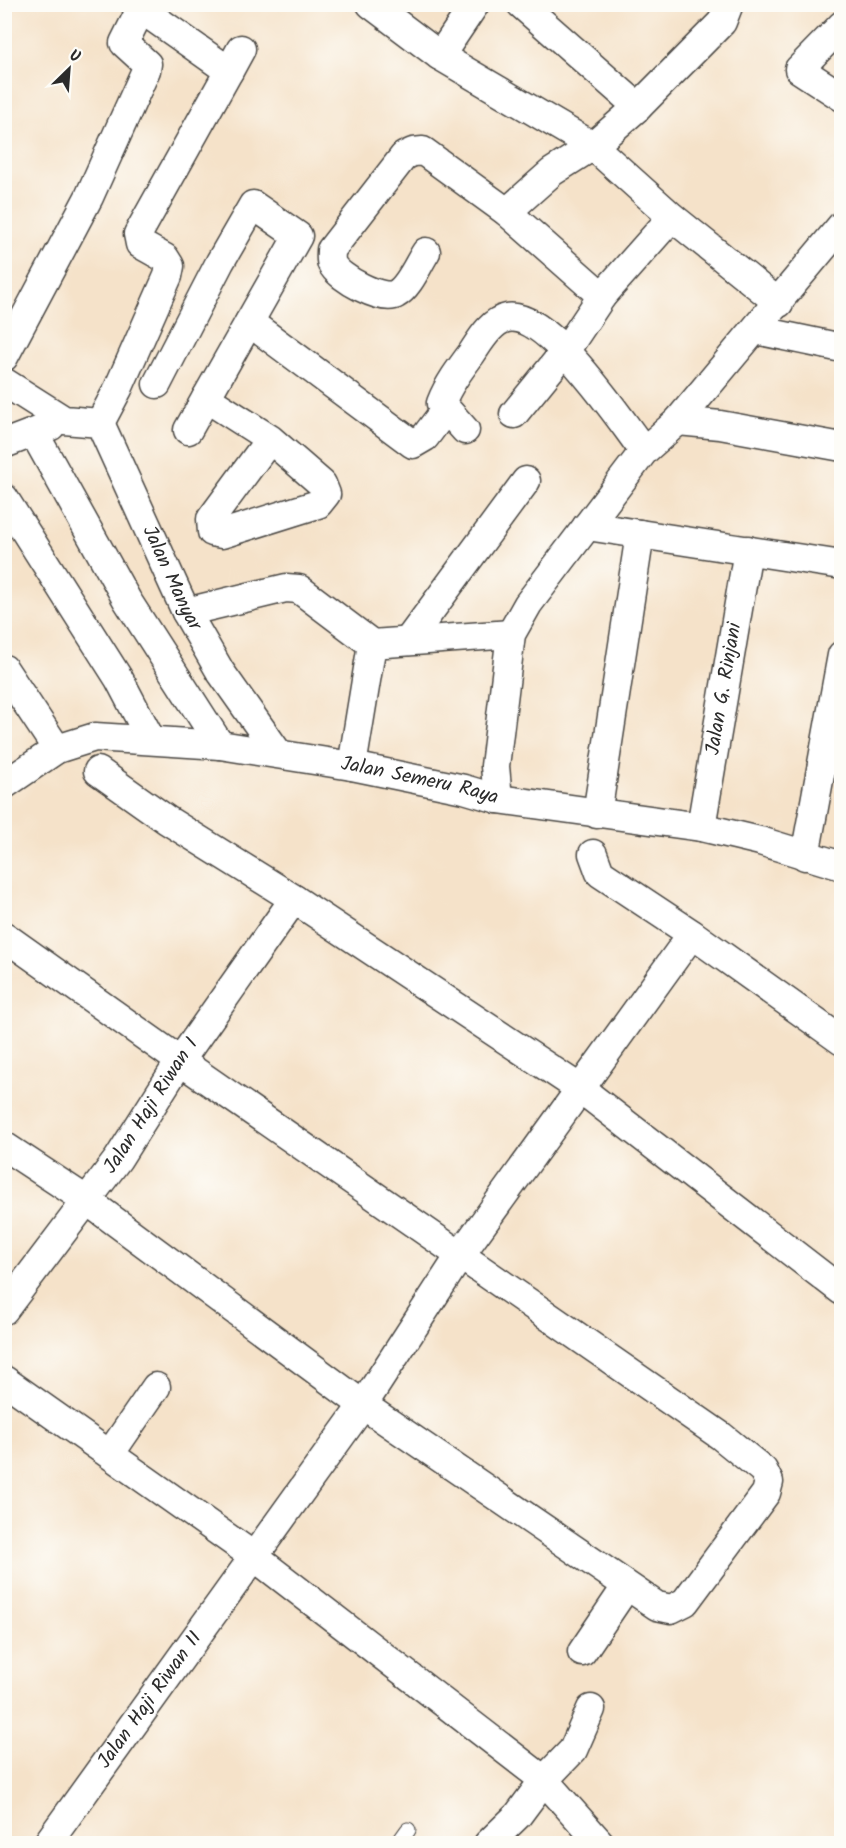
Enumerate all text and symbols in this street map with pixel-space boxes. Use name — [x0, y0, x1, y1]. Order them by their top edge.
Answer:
north arrow — [39, 39, 99, 99]
text: U — [65, 43, 85, 70]
street label: Jalan Manyar — [133, 520, 210, 638]
street label: Jalan G. Rinjani — [697, 619, 752, 758]
street label: Jalan Semeru Raya — [339, 748, 502, 814]
street label: Jalan Haji Riwan I — [96, 1031, 208, 1181]
street label: Jalan Haji Riwan II — [90, 1625, 211, 1776]

